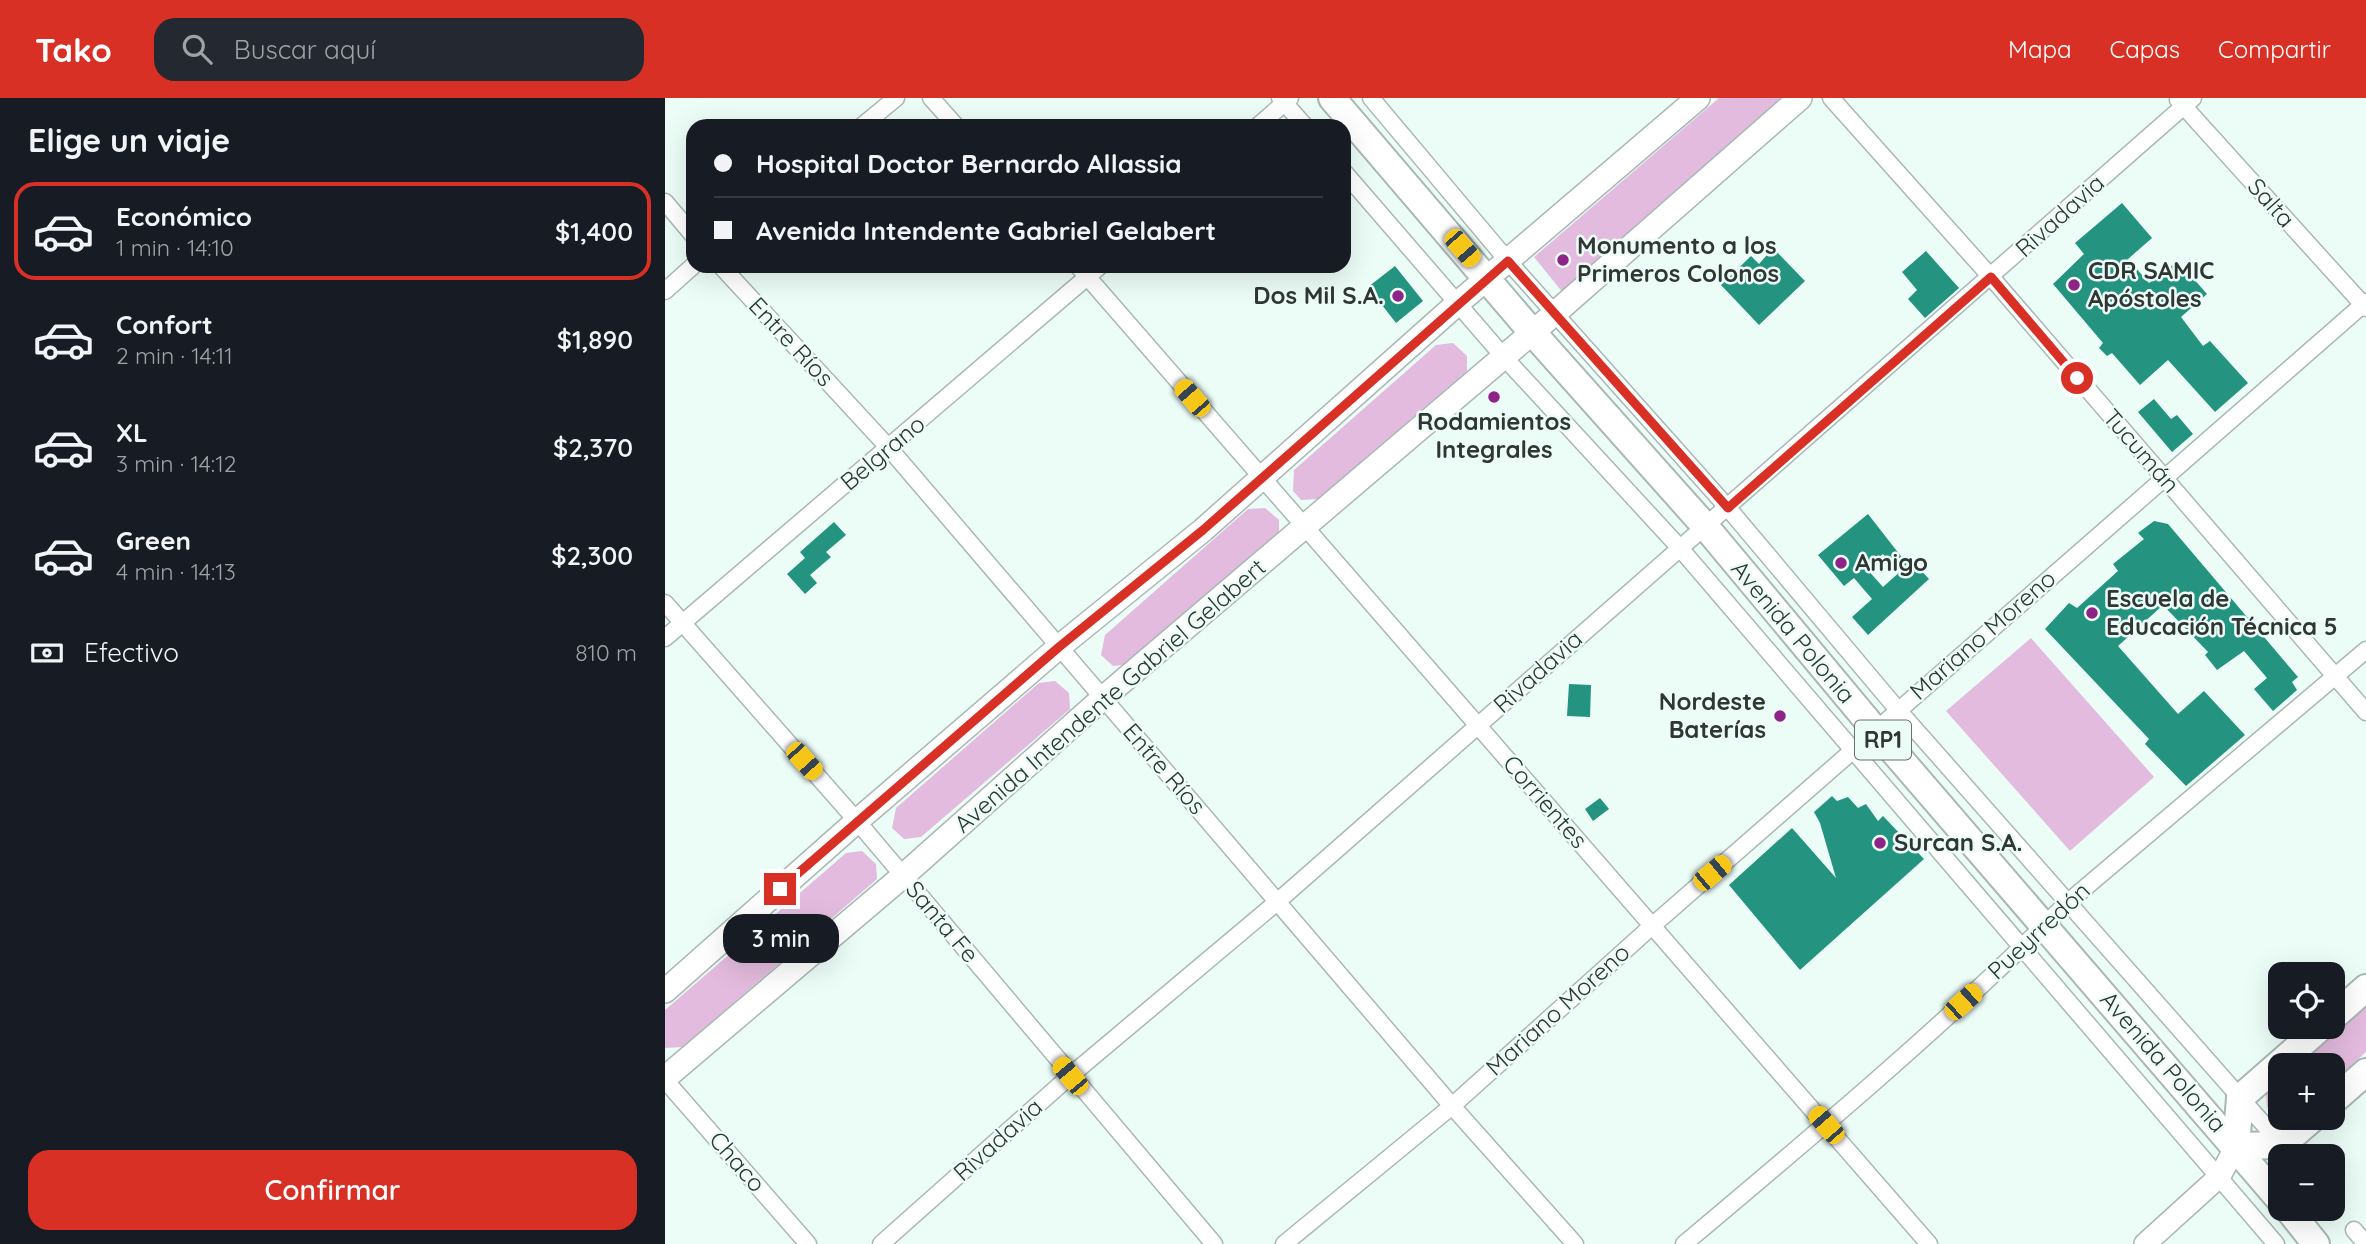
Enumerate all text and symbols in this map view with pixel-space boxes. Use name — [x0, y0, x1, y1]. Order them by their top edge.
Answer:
search box — [154, 18, 644, 81]
text: Tako — [35, 29, 112, 70]
icon: search — [178, 30, 216, 68]
text: Buscar aquí — [234, 33, 376, 66]
text: Mapa — [2008, 34, 2072, 64]
text: Capas — [2110, 34, 2180, 64]
text: Compartir — [2218, 34, 2331, 64]
text: Elige un viaje — [28, 120, 230, 160]
text: Hospital Doctor Bernardo Allassia — [756, 147, 1182, 180]
street label: Rivadavia — [2009, 167, 2110, 263]
street label: Salta — [2242, 171, 2302, 233]
icon: car — [32, 200, 95, 263]
text: Económico — [116, 200, 252, 233]
text: Avenida Intendente Gabriel Gelabert — [756, 214, 1216, 247]
text: $1,400 — [555, 215, 633, 248]
car — [1441, 225, 1484, 271]
place label: Monumento a los Primeros Colonos — [1577, 230, 1779, 288]
text: 1 min · 14:10 — [116, 233, 234, 262]
marker: Monumento a los Primeros Colonos — [1555, 252, 1571, 268]
place label: CDR SAMIC Apóstoles — [2088, 255, 2214, 313]
marker: CDR SAMIC Apóstoles — [2066, 277, 2082, 293]
place label: Dos Mil S.A. — [1253, 280, 1384, 310]
marker: Dos Mil S.A. — [1390, 288, 1406, 304]
street label: Entre Ríos — [743, 290, 841, 392]
icon: car — [32, 308, 95, 371]
text: Confort — [116, 308, 213, 341]
text: $1,890 — [557, 323, 633, 356]
text: 2 min · 14:11 — [116, 341, 233, 370]
route start — [2061, 362, 2093, 394]
car — [1171, 375, 1214, 421]
marker: Rodamientos Integrales — [1486, 389, 1502, 405]
street label: Tucumán — [2097, 402, 2186, 499]
place label: Rodamientos Integrales — [1417, 406, 1571, 464]
street label: Belgrano — [834, 408, 931, 496]
icon: car — [32, 416, 95, 479]
text: XL — [116, 416, 148, 449]
text: $2,370 — [553, 431, 633, 464]
text: 3 min · 14:12 — [116, 449, 236, 478]
icon: car — [32, 524, 95, 587]
text: Green — [116, 524, 191, 557]
text: $2,300 — [551, 539, 633, 572]
place label: Amigo — [1855, 547, 1928, 577]
street label: Avenida Intendente Gabriel Gelabert — [947, 552, 1271, 839]
street label: Avenida Polonia — [1725, 554, 1862, 709]
marker: Amigo — [1833, 555, 1849, 571]
text: 4 min · 14:13 — [116, 557, 236, 586]
street label: Mariano Moreno — [1903, 563, 2061, 706]
place label: Escuela de Educación Técnica 5 — [2106, 583, 2338, 641]
marker: Escuela de Educación Técnica 5 — [2084, 605, 2100, 621]
street label: Rivadavia — [1487, 623, 1588, 719]
icon: cash — [28, 634, 66, 672]
text: Efectivo — [84, 636, 179, 669]
text: 810 m — [575, 638, 637, 667]
place label: Nordeste Baterías — [1659, 686, 1766, 744]
marker: Nordeste Baterías — [1772, 708, 1788, 724]
street label: Entre Ríos — [1117, 716, 1213, 820]
road number: RP1 — [1855, 720, 1911, 760]
car — [783, 738, 826, 784]
street label: Corrientes — [1497, 748, 1594, 854]
place label: Surcan S.A. — [1894, 827, 2023, 857]
marker: Surcan S.A. — [1872, 835, 1888, 851]
car — [1690, 851, 1735, 895]
route end — [764, 873, 796, 905]
street label: Santa Fe — [900, 874, 986, 969]
street label: Pueyrredón — [1981, 875, 2096, 985]
callout: 3 min — [722, 914, 838, 962]
text: 3 min — [752, 924, 810, 953]
street label: Mariano Moreno — [1479, 937, 1635, 1082]
map controls — [2268, 962, 2345, 1221]
button: locate — [2268, 962, 2345, 1039]
car — [1941, 980, 1986, 1024]
street label: Avenida Polonia — [2094, 985, 2233, 1138]
car — [1049, 1053, 1092, 1099]
button: + — [2268, 1053, 2345, 1130]
street label: Rivadavia — [947, 1091, 1048, 1187]
car — [1805, 1102, 1848, 1148]
street label: Chaco — [703, 1125, 772, 1198]
button: − — [2268, 1144, 2345, 1221]
button: Confirmar — [28, 1150, 637, 1230]

